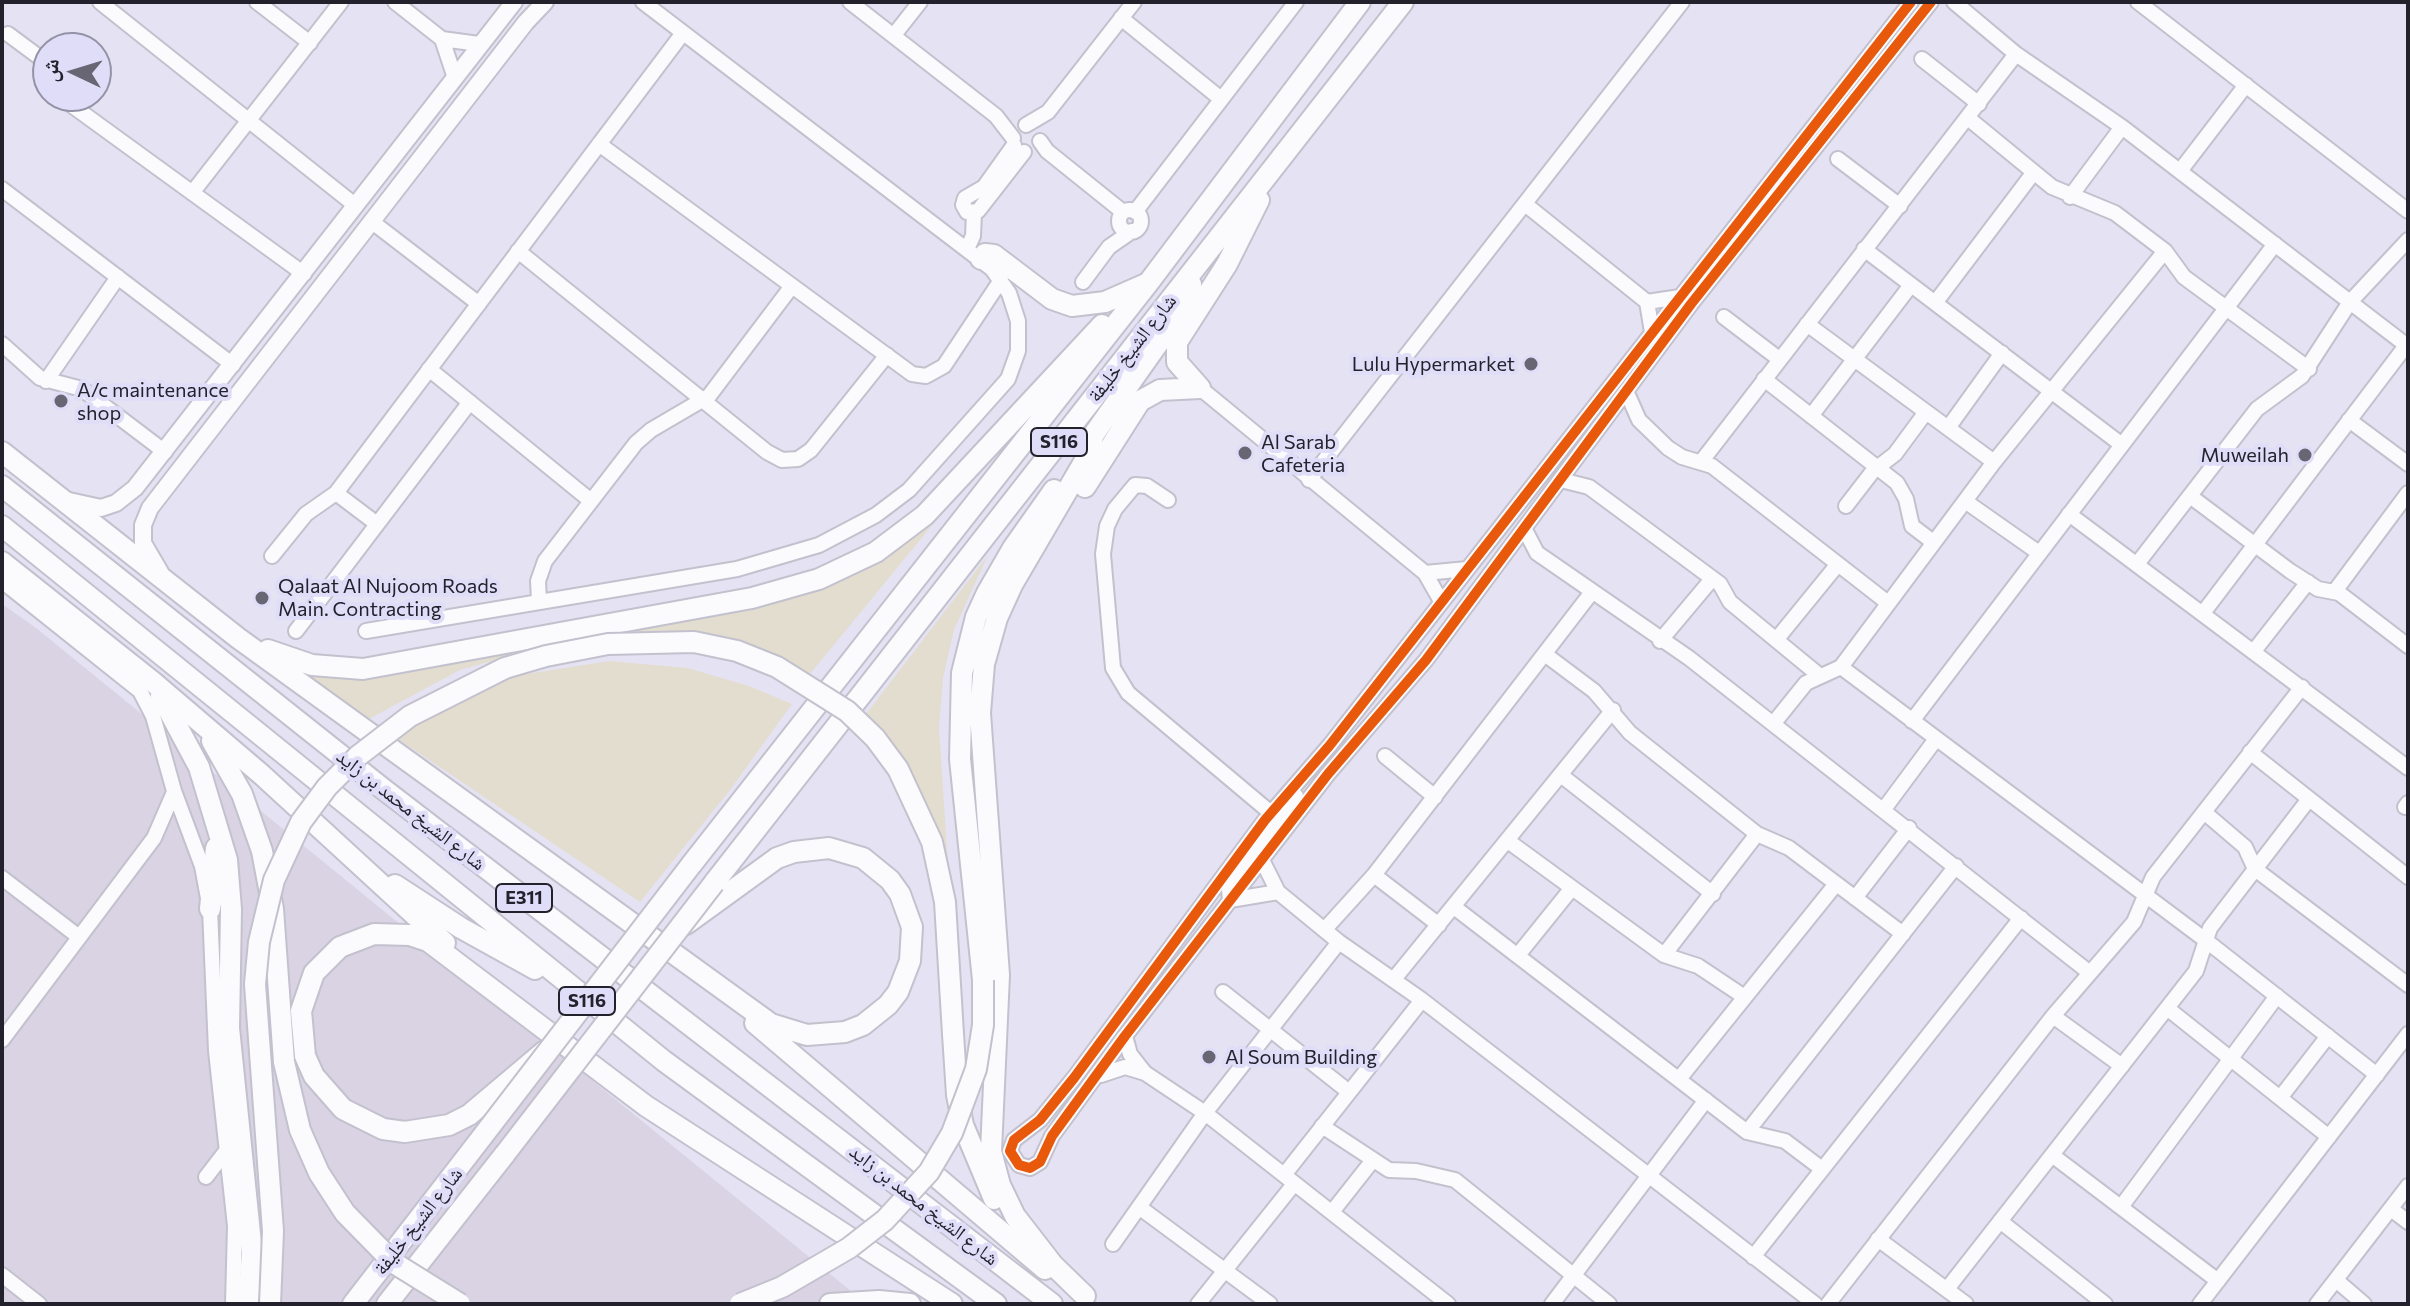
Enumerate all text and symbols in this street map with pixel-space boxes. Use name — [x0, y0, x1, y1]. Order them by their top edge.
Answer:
north arrow — [32, 32, 112, 112]
text: ش — [35, 58, 64, 83]
street label: شارع الشيخ خليفة — [1083, 289, 1181, 407]
place label: Lulu Hypermarket — [1352, 352, 1515, 376]
marker: Lulu Hypermarket — [1522, 355, 1540, 373]
place label: A/c maintenance shop — [77, 378, 229, 425]
marker: A/c maintenance shop — [52, 392, 70, 410]
road number: S116 — [1031, 428, 1087, 456]
place label: Al Sarab Cafeteria — [1261, 430, 1345, 477]
place label: Muweilah — [2200, 443, 2289, 467]
marker: Al Sarab Cafeteria — [1236, 444, 1254, 462]
marker: Muweilah — [2296, 446, 2314, 464]
place label: Qalaat Al Nujoom Roads Main. Contracting — [278, 574, 498, 621]
marker: Qalaat Al Nujoom Roads Main. Contracting — [253, 589, 271, 607]
street label: شارع الشيخ محمد بن زايد — [332, 744, 490, 876]
road number: E311 — [496, 884, 552, 912]
road number: S116 — [559, 987, 615, 1015]
place label: Al Soum Building — [1225, 1045, 1377, 1069]
marker: Al Soum Building — [1200, 1048, 1218, 1066]
street label: شارع الشيخ محمد بن زايد — [845, 1139, 1003, 1271]
street label: شارع الشيخ خليفة — [369, 1162, 467, 1280]

